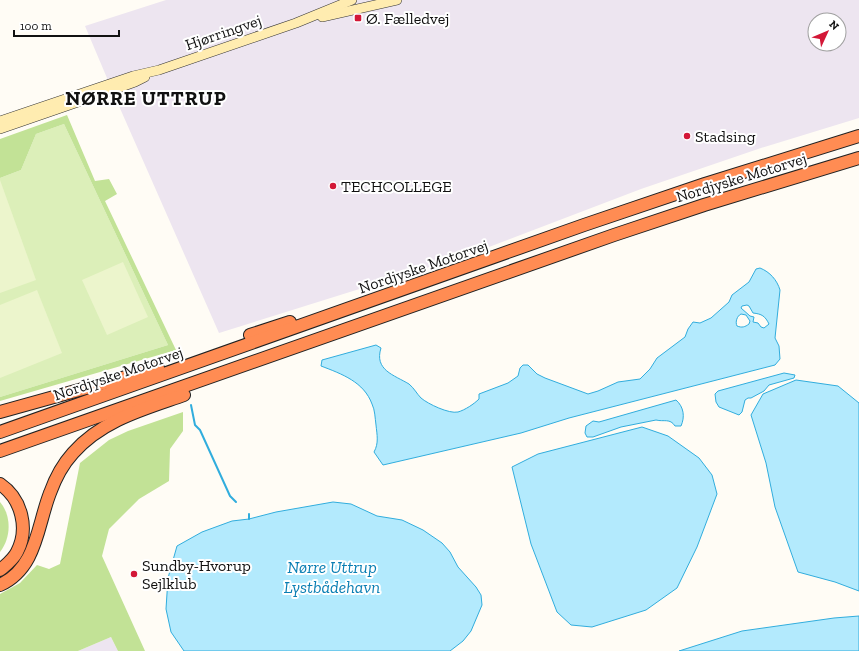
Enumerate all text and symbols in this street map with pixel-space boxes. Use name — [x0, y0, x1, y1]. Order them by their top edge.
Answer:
place label: Ø. Fælledvej — [366, 9, 449, 28]
street label: Hjørringvej — [183, 11, 264, 54]
scale bar — [14, 12, 119, 38]
north arrow — [807, 12, 847, 52]
marker: Ø. Fælledvej — [353, 13, 363, 23]
text: N — [826, 18, 842, 33]
text: 100 m — [20, 19, 52, 33]
district label: NØRRE UTTRUP — [65, 86, 227, 110]
place label: Stadsing — [695, 127, 756, 146]
marker: Stadsing — [682, 131, 692, 141]
street label: Nordjyske Motorvej — [674, 149, 809, 206]
place label: TECHCOLLEGE — [341, 177, 452, 196]
marker: TECHCOLLEGE — [328, 181, 338, 191]
street label: Nordjyske Motorvej — [356, 235, 490, 298]
street label: Nordjyske Motorvej — [51, 342, 185, 405]
place label: Sundby-Hvorup Sejlklub — [142, 556, 251, 593]
water label: Nørre Uttrup Lystbådehavn — [284, 557, 380, 597]
marker: Sundby-Hvorup Sejlklub — [129, 569, 139, 579]

